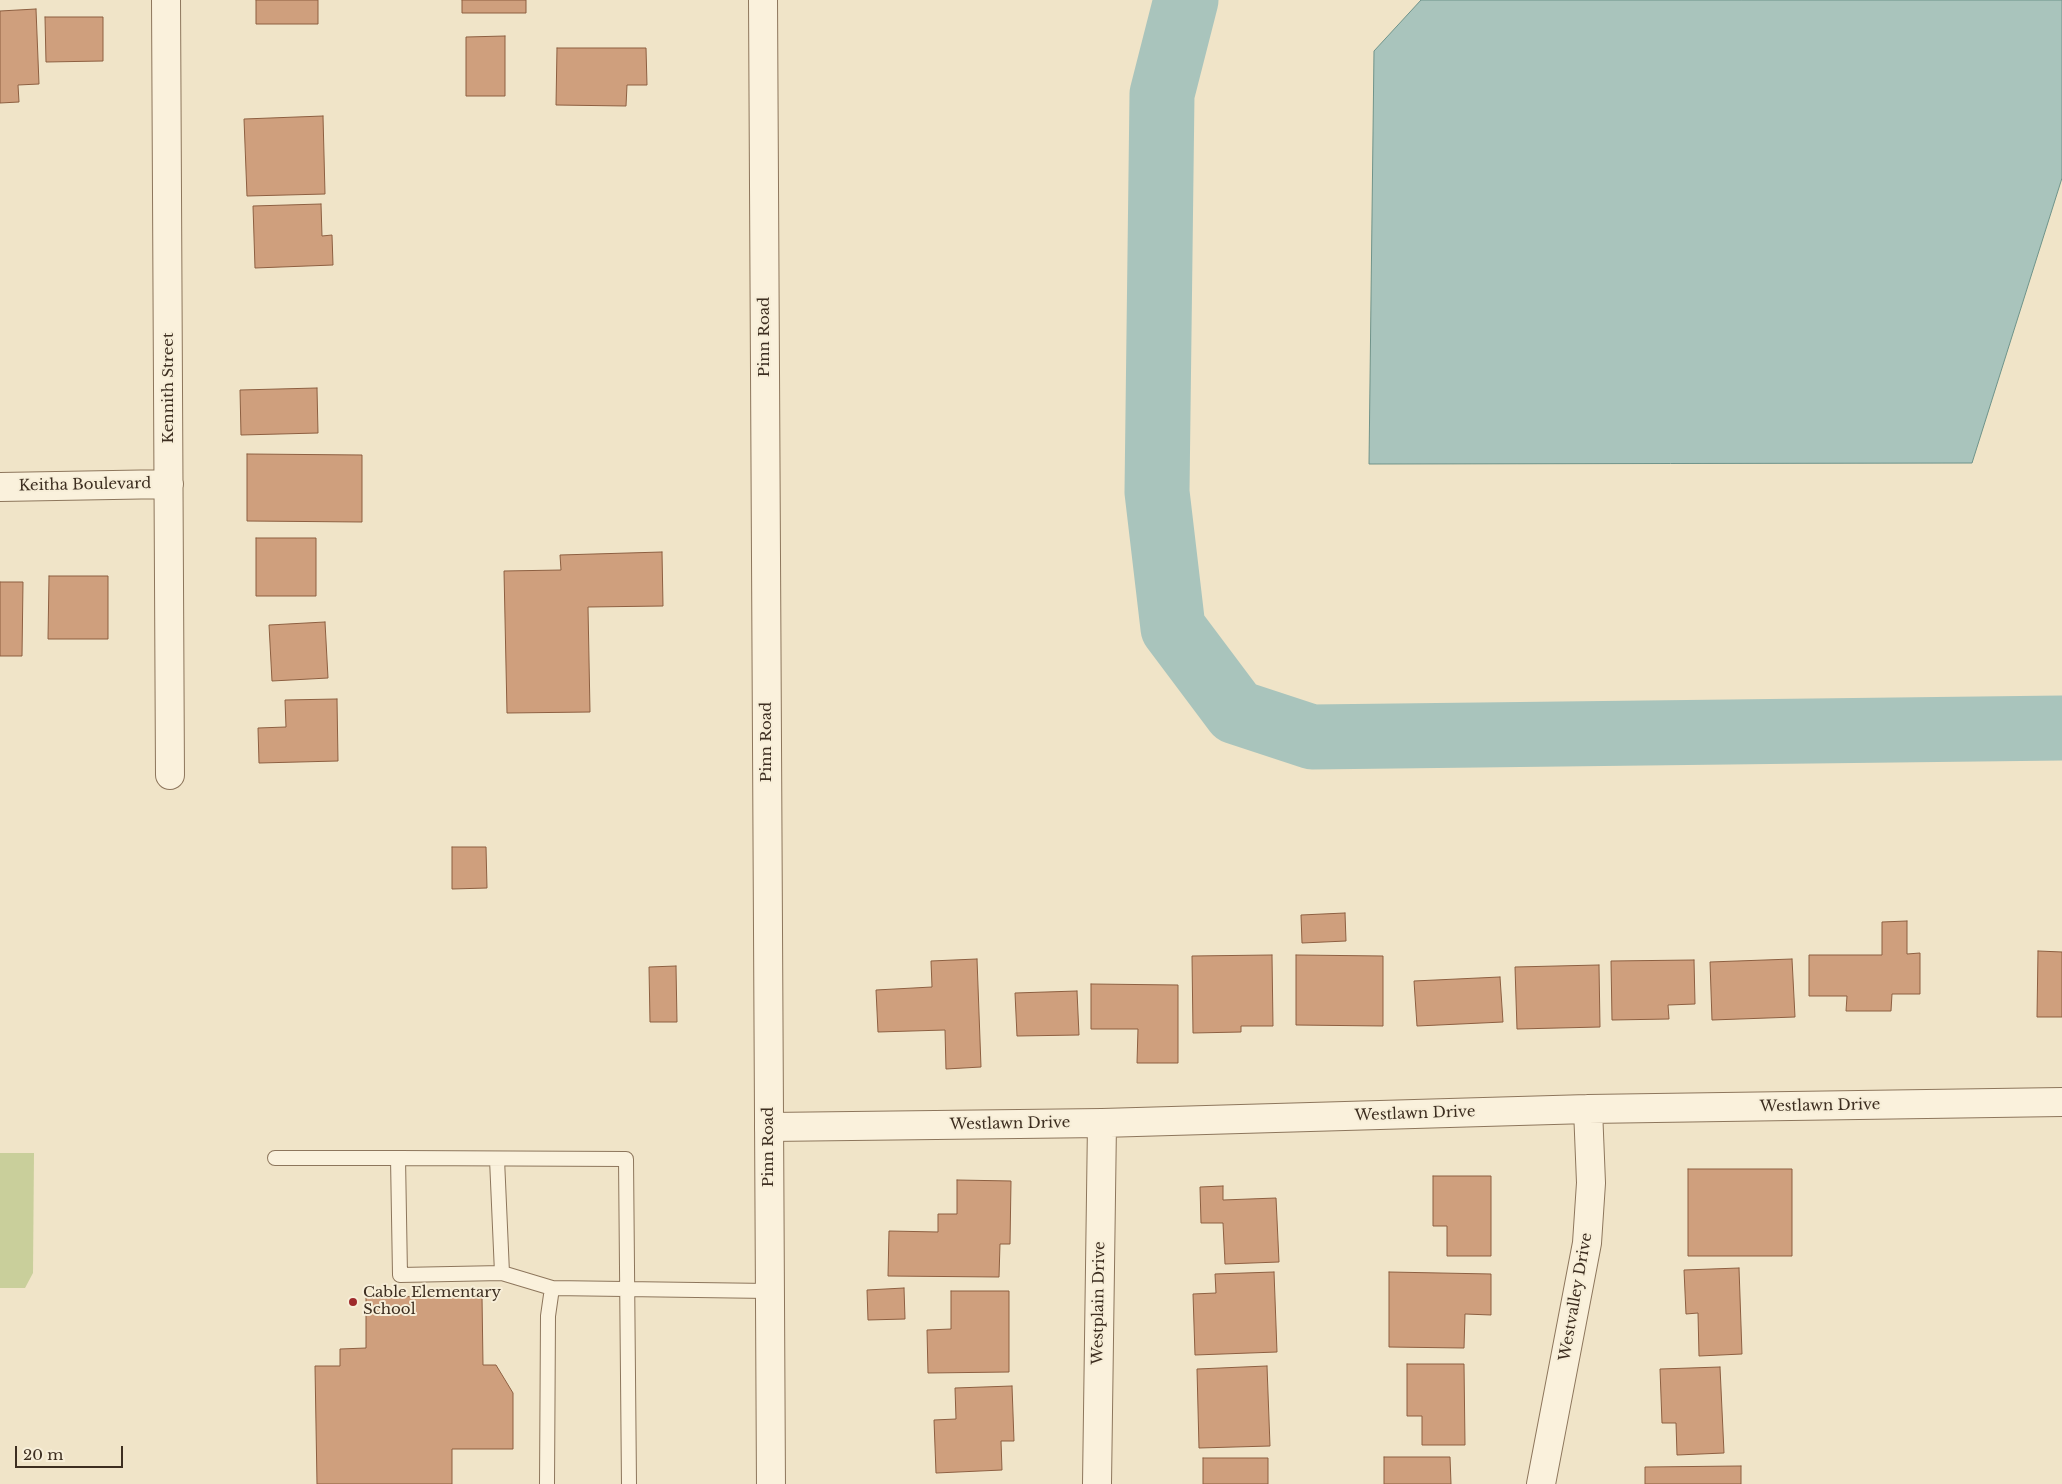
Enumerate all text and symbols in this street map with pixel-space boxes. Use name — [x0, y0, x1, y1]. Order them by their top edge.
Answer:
street label: Pinn Road — [756, 297, 774, 377]
street label: Kennith Street — [160, 332, 178, 444]
street label: Keitha Boulevard — [18, 475, 152, 495]
street label: Pinn Road — [758, 702, 776, 782]
street label: Westlawn Drive — [1759, 1096, 1881, 1116]
street label: Westlawn Drive — [1354, 1103, 1476, 1125]
street label: Pinn Road — [760, 1107, 778, 1187]
street label: Westlawn Drive — [949, 1114, 1071, 1134]
street label: Westvalley Drive — [1556, 1232, 1596, 1362]
street label: Westplain Drive — [1089, 1241, 1109, 1365]
place label: Cable Elementary School — [363, 1284, 501, 1319]
marker: Cable Elementary School — [347, 1296, 359, 1308]
scale bar — [18, 1436, 125, 1468]
text: 20 m — [23, 1445, 63, 1464]

